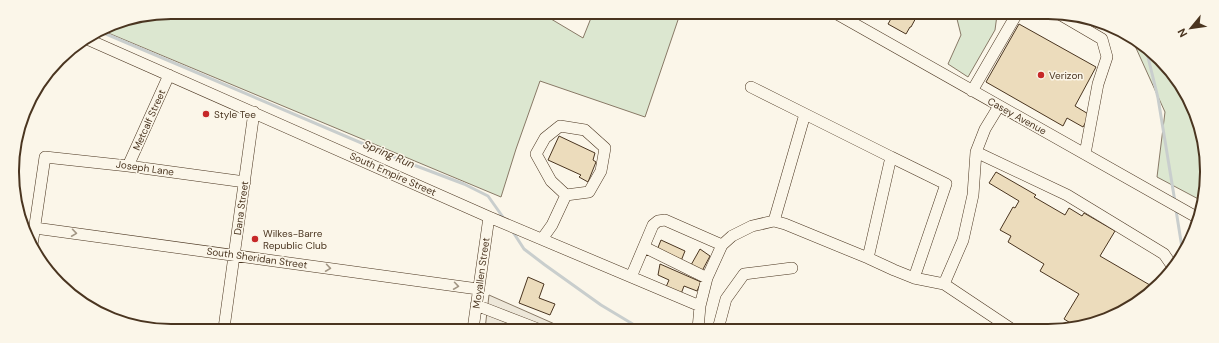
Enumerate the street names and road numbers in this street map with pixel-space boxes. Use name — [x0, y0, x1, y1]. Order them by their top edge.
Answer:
street label: Metcalf Street — [130, 87, 168, 153]
street label: Casey Avenue — [985, 94, 1049, 138]
street label: South Empire Street — [348, 149, 438, 199]
street label: Joseph Lane — [115, 157, 175, 179]
street label: Dana Street — [231, 180, 251, 236]
street label: Moyallen Street — [470, 237, 492, 309]
street label: South Sheridan Street — [206, 244, 308, 272]

